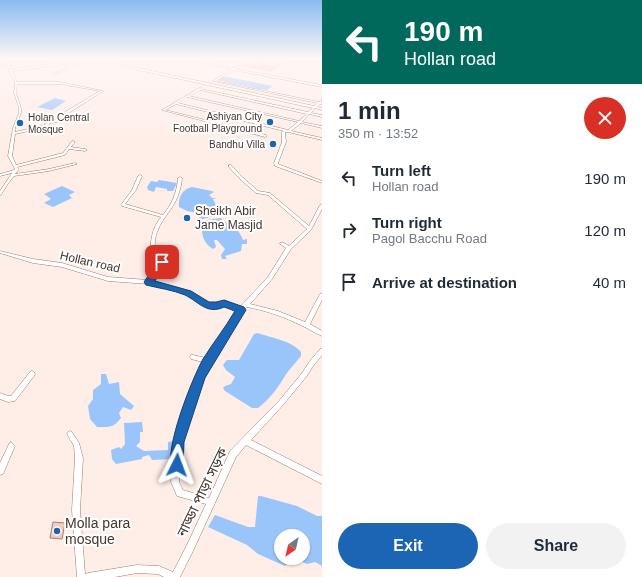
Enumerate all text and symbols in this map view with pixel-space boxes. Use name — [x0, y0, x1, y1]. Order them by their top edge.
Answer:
icon: left — [338, 16, 390, 68]
text: 190 m — [404, 16, 483, 47]
text: Hollan road — [404, 49, 496, 69]
text: 1 min — [338, 97, 401, 124]
button: close — [584, 97, 626, 139]
place label: Ashiyan City Football Playground — [173, 111, 262, 134]
place label: Holan Central Mosque — [28, 112, 89, 135]
marker: Ashiyan City Football Playground — [265, 117, 275, 127]
marker: Holan Central Mosque — [15, 118, 25, 128]
text: 350 m · 13:52 — [338, 126, 418, 141]
place label: Bandhu Villa — [209, 139, 265, 150]
marker: Bandhu Villa — [268, 139, 278, 149]
text: Turn left — [372, 162, 431, 179]
icon: left — [338, 167, 360, 189]
text: 190 m — [584, 170, 626, 187]
text: Hollan road — [372, 179, 439, 194]
place label: Sheikh Abir Jame Masjid — [195, 204, 262, 232]
marker: Sheikh Abir Jame Masjid — [182, 213, 192, 223]
text: Turn right — [372, 214, 442, 231]
icon: right — [338, 219, 360, 241]
text: 120 m — [584, 222, 626, 239]
text: Pagol Bacchu Road — [372, 231, 487, 246]
pin — [145, 245, 179, 279]
street label: Hollan road — [59, 248, 121, 276]
icon: arrive — [151, 251, 173, 273]
icon: arrive — [338, 271, 360, 293]
text: Arrive at destination — [372, 274, 517, 291]
text: 40 m — [593, 274, 626, 291]
position arrow — [156, 444, 198, 486]
street label: নাড্ডা পাড়া সড়ক — [173, 444, 231, 540]
place label: Molla para mosque — [65, 515, 131, 547]
button: Exit — [338, 523, 478, 569]
button: Share — [486, 523, 626, 569]
marker: Molla para mosque — [52, 526, 62, 536]
north arrow — [274, 529, 310, 565]
map controls — [274, 529, 310, 565]

